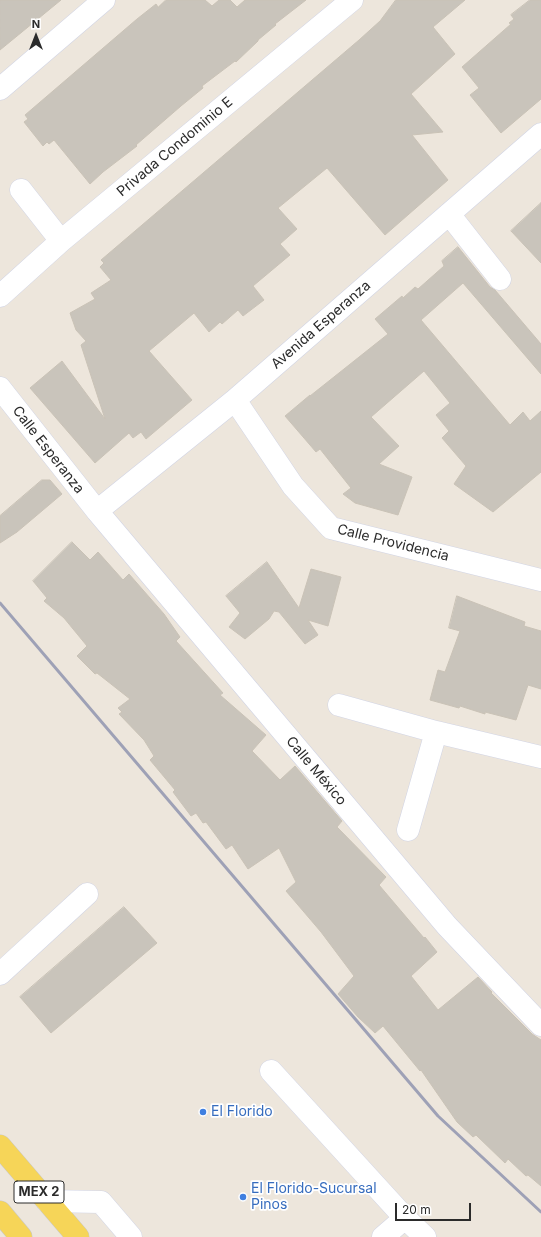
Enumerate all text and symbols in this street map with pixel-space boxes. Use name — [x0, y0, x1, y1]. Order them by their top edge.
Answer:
north arrow — [16, 16, 56, 56]
text: N — [32, 17, 40, 31]
street label: Privada Condominio E — [114, 94, 236, 200]
street label: Avenida Esperanza — [268, 277, 374, 373]
street label: Calle Esperanza — [9, 403, 87, 497]
street label: Calle Providencia — [335, 521, 451, 565]
street label: Calle México — [282, 733, 350, 809]
place label: El Florido — [211, 1104, 273, 1120]
marker: El Florido — [198, 1107, 208, 1117]
road number: MEX 2 — [14, 1181, 64, 1203]
place label: El Florido-Sucursal Pinos — [251, 1181, 377, 1214]
marker: El Florido-Sucursal Pinos — [238, 1192, 248, 1202]
scale bar — [397, 1195, 473, 1221]
text: 20 m — [402, 1202, 431, 1217]

